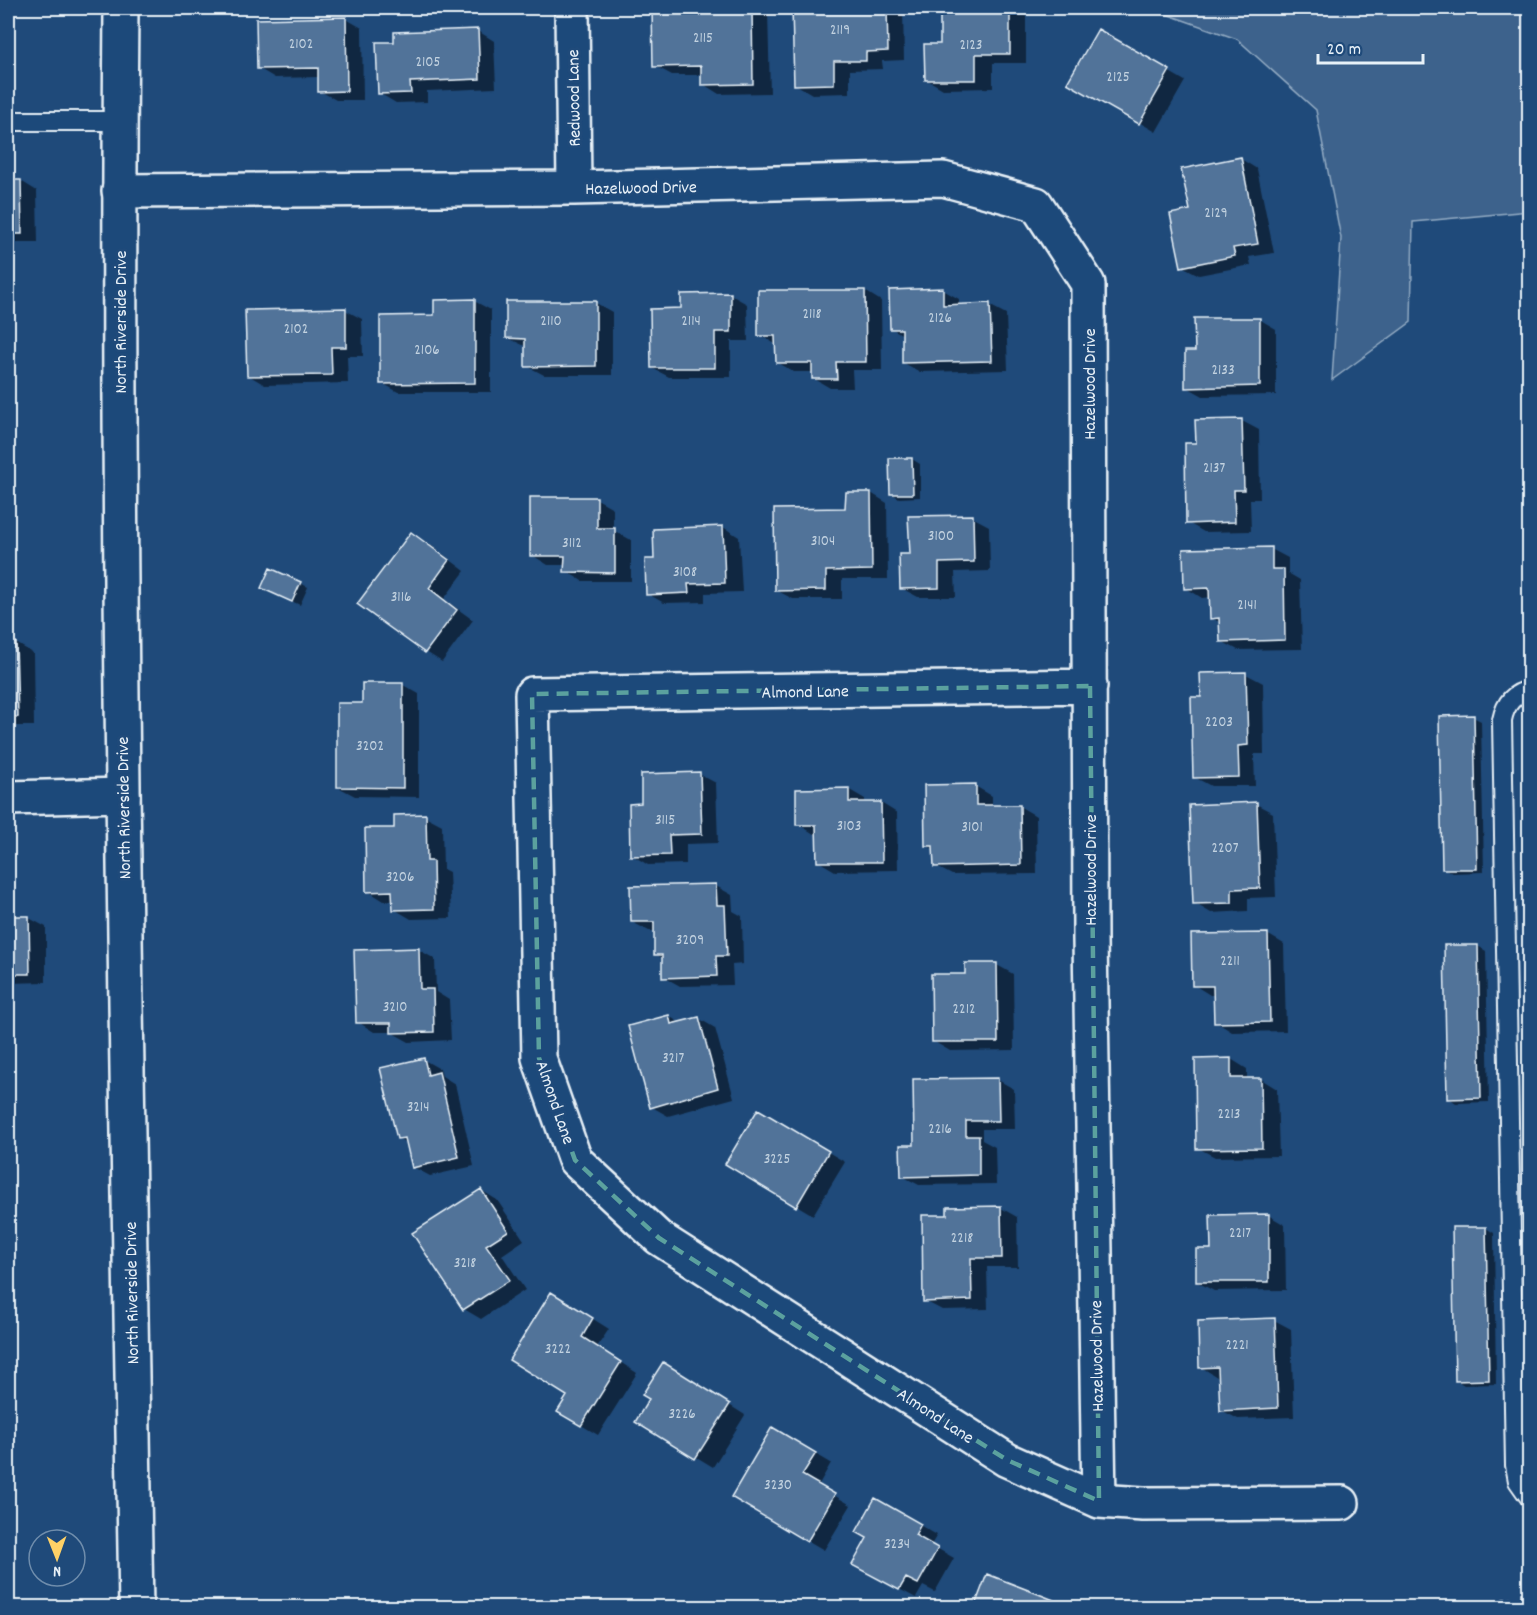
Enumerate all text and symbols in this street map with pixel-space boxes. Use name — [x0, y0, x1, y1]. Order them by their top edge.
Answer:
house number: 2119 — [830, 20, 850, 42]
scale bar — [1318, 27, 1423, 65]
house number: 2115 — [693, 28, 713, 50]
house number: 2102 — [289, 34, 313, 56]
house number: 2123 — [959, 35, 983, 57]
text: 20 m — [1327, 38, 1361, 63]
street label: Redwood Lane — [562, 49, 589, 147]
house number: 2105 — [416, 52, 441, 74]
house number: 2125 — [1106, 67, 1130, 89]
street label: Hazelwood Drive — [585, 176, 697, 203]
house number: 2129 — [1204, 203, 1228, 225]
street label: North Riverside Drive — [110, 251, 135, 393]
house number: 2118 — [802, 304, 822, 326]
house number: 2126 — [928, 308, 952, 330]
house number: 2110 — [540, 311, 562, 333]
house number: 2114 — [681, 311, 701, 333]
house number: 2102 — [284, 319, 308, 341]
street label: Hazelwood Drive — [1079, 328, 1104, 440]
house number: 2106 — [414, 340, 440, 362]
house number: 2133 — [1211, 360, 1235, 382]
house number: 2137 — [1203, 458, 1225, 480]
house number: 3100 — [928, 526, 954, 548]
house number: 3104 — [811, 531, 835, 553]
house number: 3112 — [562, 533, 582, 555]
house number: 3108 — [673, 562, 697, 584]
house number: 3116 — [391, 587, 411, 609]
house number: 2141 — [1237, 595, 1257, 617]
street label: Almond Lane — [761, 680, 849, 707]
house number: 2203 — [1205, 712, 1233, 734]
street label: North Riverside Drive — [112, 736, 139, 880]
house number: 3202 — [356, 736, 384, 758]
house number: 3115 — [655, 810, 675, 832]
street label: Hazelwood Drive — [1080, 814, 1105, 926]
house number: 3103 — [837, 816, 861, 838]
house number: 3101 — [961, 817, 983, 839]
house number: 2207 — [1211, 838, 1239, 860]
house number: 3206 — [386, 867, 414, 889]
house number: 3209 — [676, 930, 704, 952]
house number: 2211 — [1220, 951, 1240, 973]
house number: 3210 — [383, 997, 407, 1019]
house number: 2212 — [953, 999, 975, 1021]
house number: 3217 — [662, 1048, 684, 1070]
street label: Almond Lane — [528, 1057, 580, 1148]
house number: 3214 — [407, 1097, 429, 1119]
house number: 2213 — [1217, 1104, 1241, 1126]
house number: 2216 — [928, 1119, 952, 1141]
house number: 3225 — [764, 1149, 790, 1171]
street label: North Riverside Drive — [120, 1221, 147, 1365]
house number: 2217 — [1229, 1223, 1251, 1245]
house number: 2218 — [951, 1228, 973, 1250]
house number: 3218 — [454, 1253, 476, 1275]
street label: Hazelwood Drive — [1085, 1300, 1112, 1412]
house number: 2221 — [1226, 1335, 1248, 1357]
house number: 3222 — [545, 1339, 571, 1361]
street label: Almond Lane — [891, 1383, 978, 1451]
house number: 3226 — [668, 1404, 696, 1426]
house number: 3230 — [764, 1475, 792, 1497]
north arrow — [27, 1528, 87, 1588]
house number: 3234 — [884, 1534, 910, 1556]
text: N — [53, 1559, 61, 1582]

